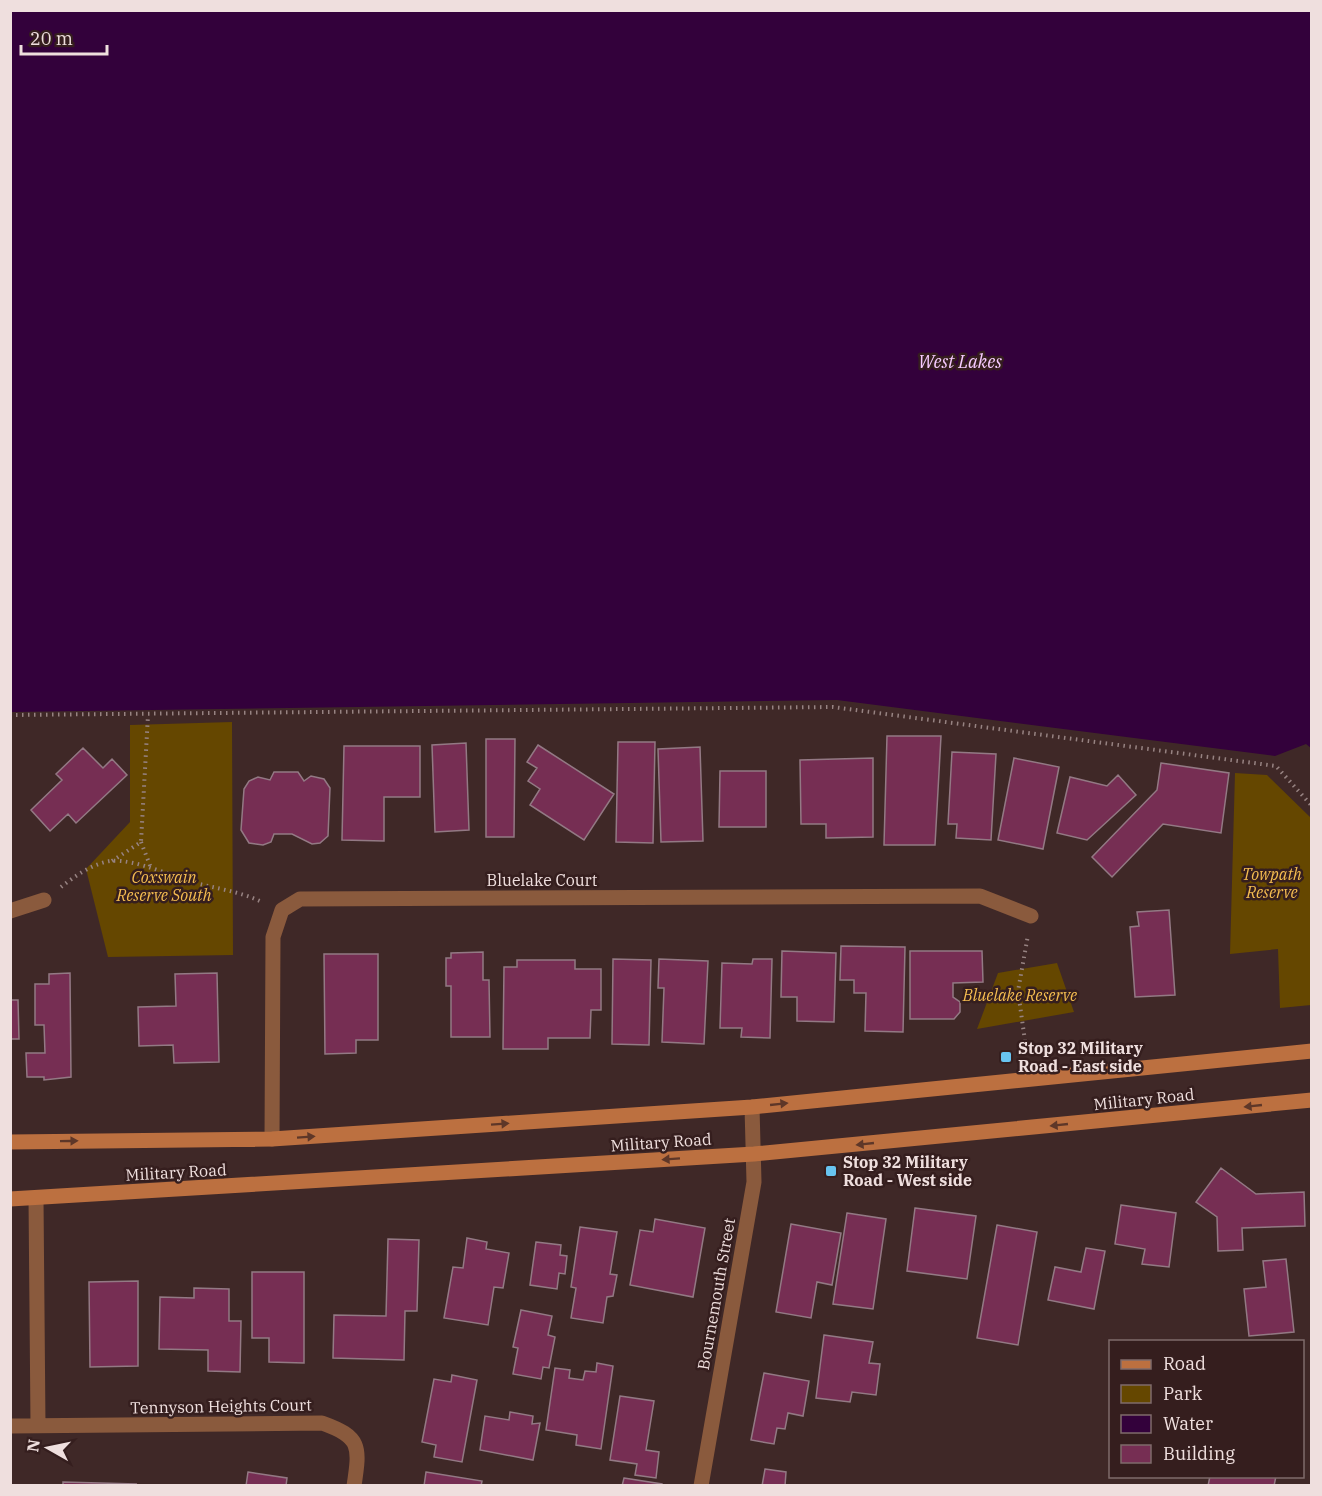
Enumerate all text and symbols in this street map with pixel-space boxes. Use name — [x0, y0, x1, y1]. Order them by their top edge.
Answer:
scale bar — [21, 18, 106, 56]
text: 20 m — [30, 27, 73, 50]
water label: West Lakes — [918, 350, 1002, 373]
park label: Towpath Reserve — [1242, 864, 1302, 902]
park label: Coxswain Reserve South — [115, 867, 212, 905]
street label: Bluelake Court — [487, 870, 598, 890]
park label: Bluelake Reserve — [962, 985, 1077, 1005]
place label: Stop 32 Military Road - East side — [1018, 1038, 1144, 1076]
marker: Stop 32 Military Road - East side — [999, 1050, 1013, 1064]
street label: Military Road — [1093, 1084, 1196, 1114]
one-way arrow — [769, 1099, 788, 1109]
one-way arrow — [1244, 1101, 1263, 1111]
one-way arrow — [491, 1119, 510, 1128]
one-way arrow — [1050, 1120, 1069, 1130]
street label: Military Road — [610, 1128, 712, 1156]
one-way arrow — [296, 1132, 315, 1142]
one-way arrow — [59, 1136, 78, 1146]
one-way arrow — [856, 1139, 875, 1149]
place label: Stop 32 Military Road - West side — [843, 1152, 972, 1190]
one-way arrow — [661, 1155, 680, 1164]
street label: Military Road — [125, 1159, 227, 1185]
marker: Stop 32 Military Road - West side — [824, 1164, 838, 1178]
street label: Bournemouth Street — [693, 1216, 739, 1372]
legend — [1109, 1340, 1304, 1478]
text: Road — [1163, 1352, 1206, 1375]
text: Park — [1163, 1382, 1203, 1405]
street label: Tennyson Heights Court — [130, 1394, 312, 1418]
text: Water — [1163, 1412, 1213, 1435]
north arrow — [18, 1418, 78, 1478]
text: N — [22, 1438, 44, 1453]
text: Building — [1163, 1442, 1235, 1465]

